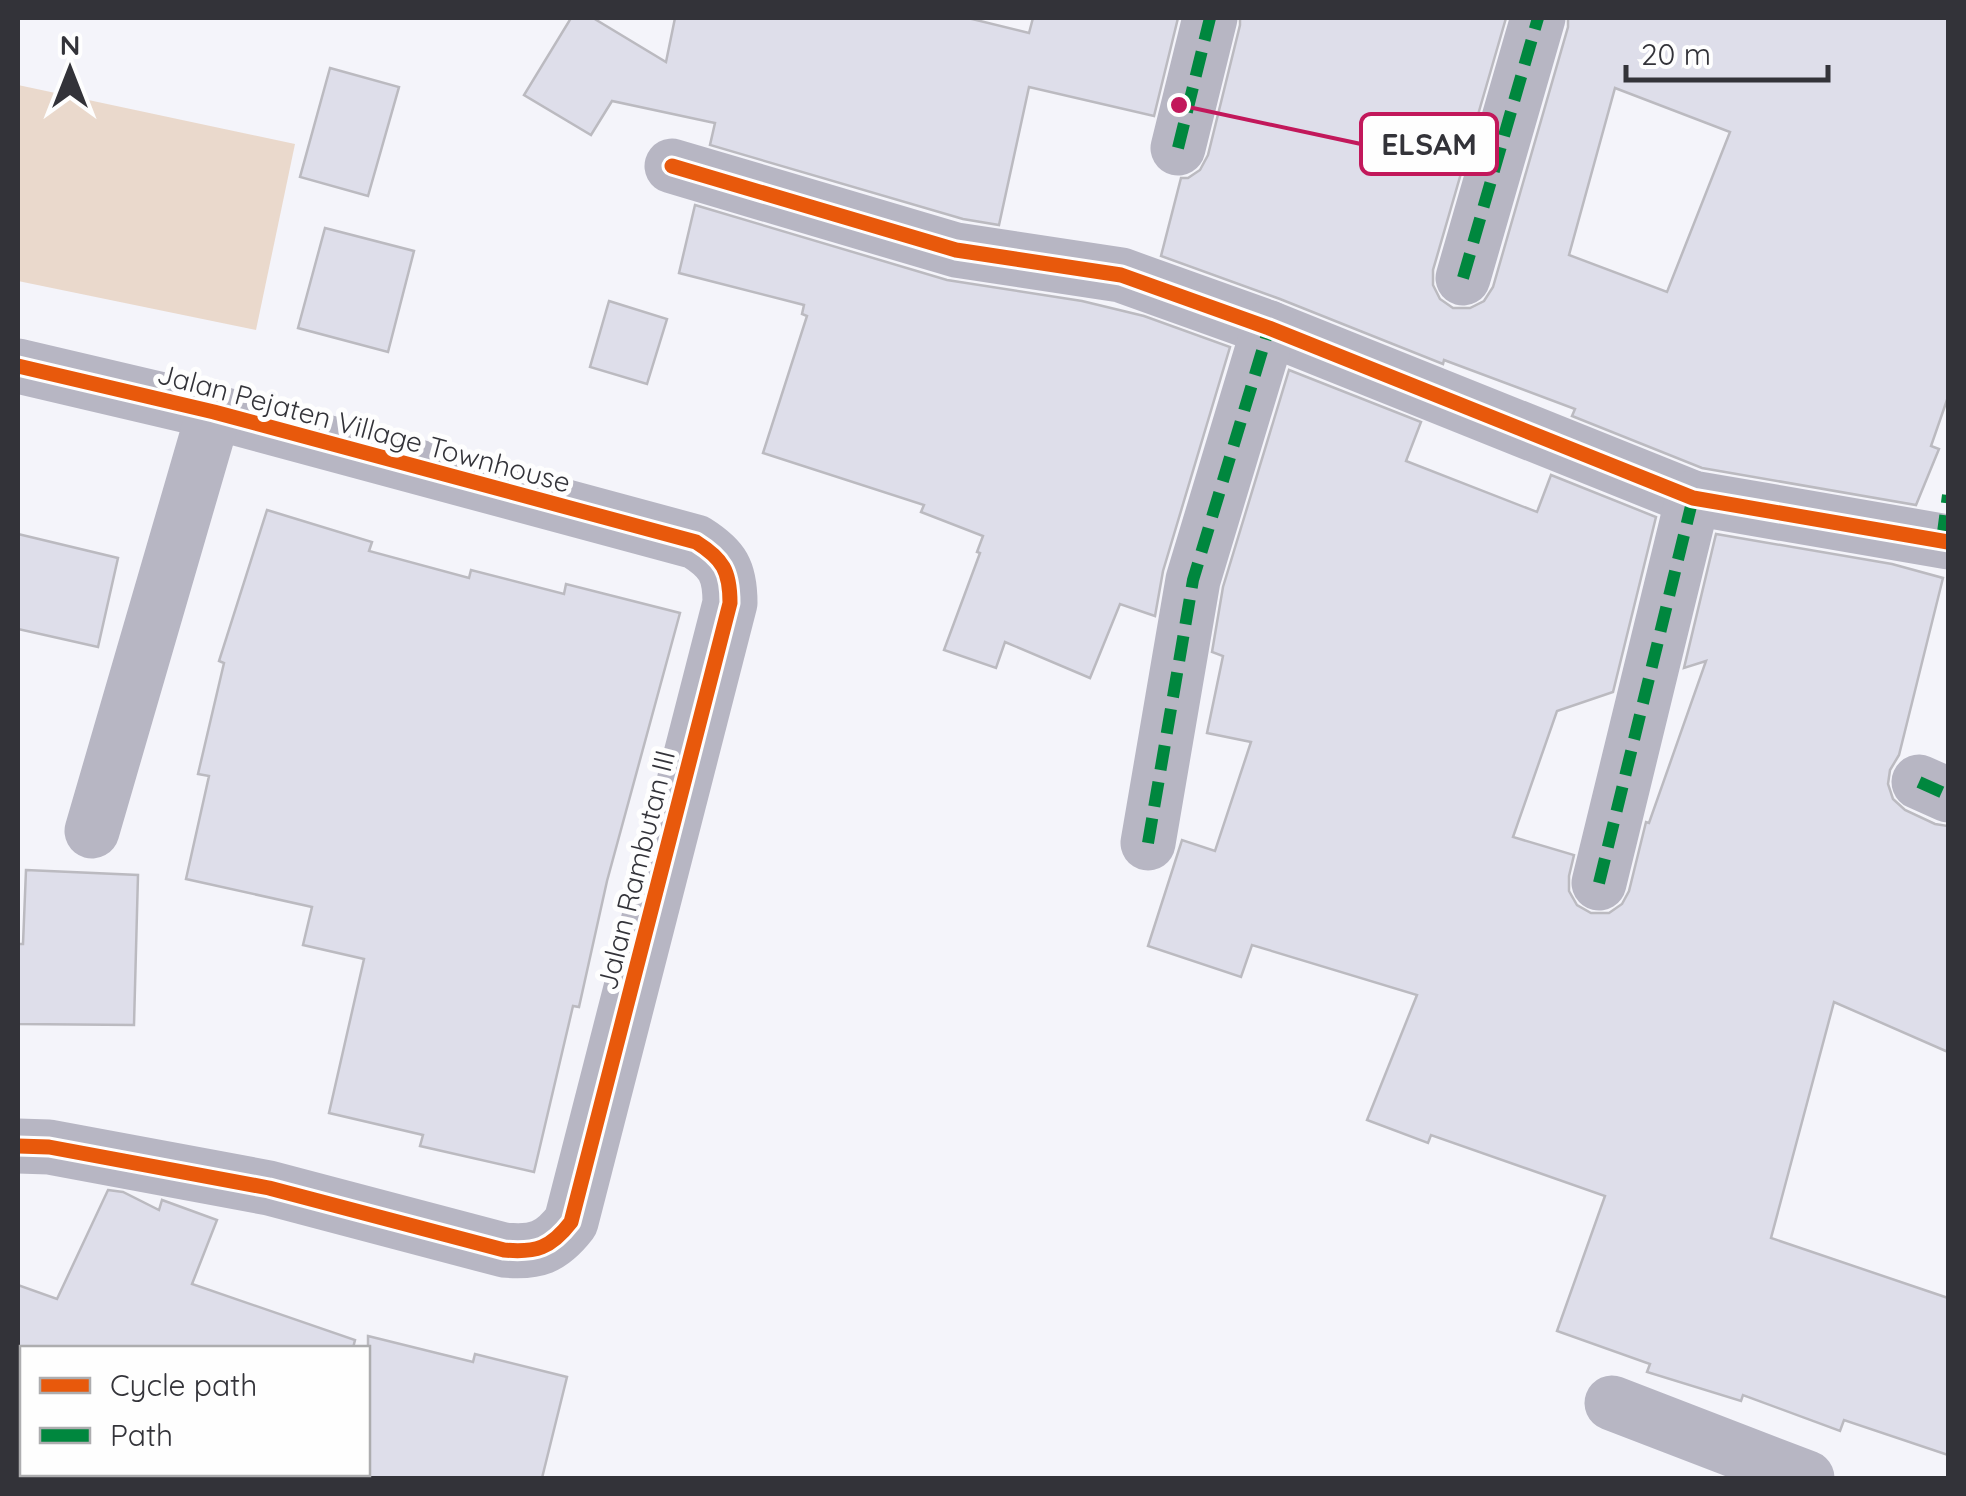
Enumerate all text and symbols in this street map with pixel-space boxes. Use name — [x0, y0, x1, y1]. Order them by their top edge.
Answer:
north arrow — [20, 20, 120, 120]
scale bar — [1626, 20, 1828, 82]
text: N — [60, 27, 80, 62]
text: 20 m — [1641, 35, 1711, 73]
callout: ELSAM — [1361, 114, 1497, 174]
text: ELSAM — [1381, 125, 1477, 163]
street label: Jalan Pejaten Village Townhouse — [154, 355, 575, 500]
street label: Jalan Rambutan III — [589, 746, 682, 993]
legend — [20, 1346, 370, 1476]
text: Cycle path — [110, 1366, 257, 1404]
text: Path — [110, 1416, 173, 1454]

